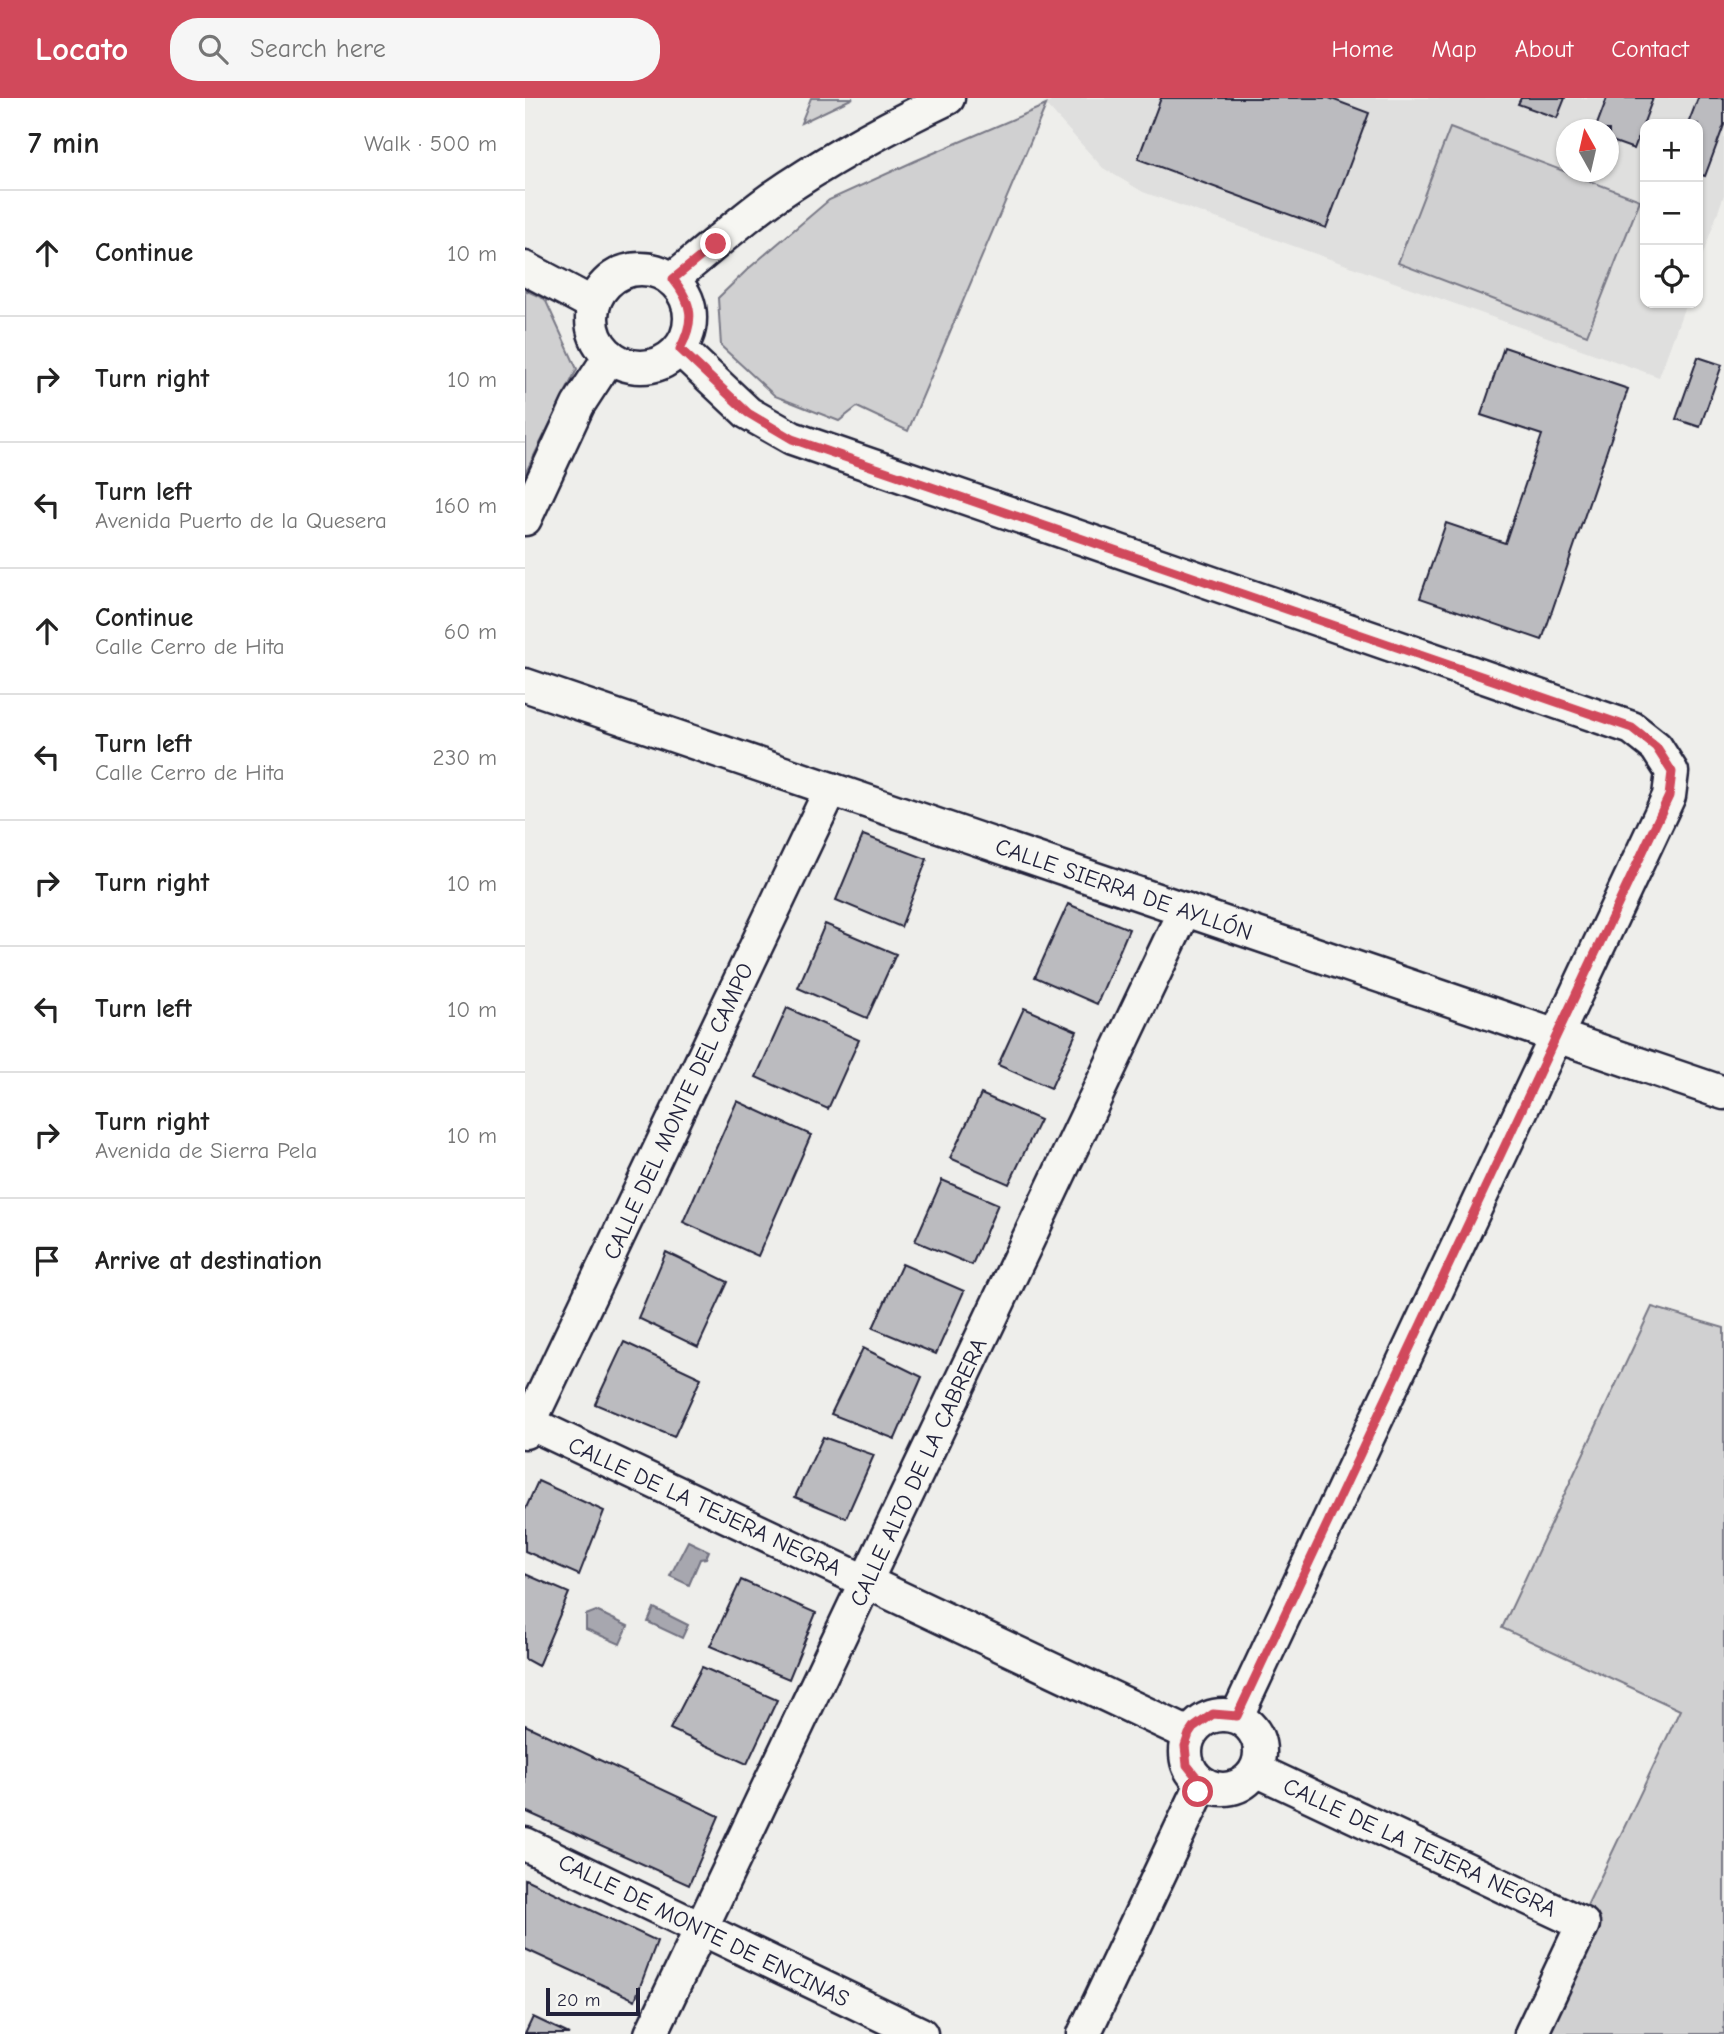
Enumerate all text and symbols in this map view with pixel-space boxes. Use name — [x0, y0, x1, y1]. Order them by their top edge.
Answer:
search box — [170, 18, 660, 81]
text: Locato — [35, 30, 128, 68]
icon: search — [194, 30, 232, 68]
text: Search here — [250, 34, 386, 64]
text: Home — [1332, 35, 1393, 63]
text: Map — [1431, 35, 1477, 63]
text: About — [1515, 35, 1573, 63]
text: Contact — [1611, 35, 1689, 63]
north arrow — [1556, 119, 1619, 182]
map controls — [1640, 119, 1703, 308]
button: + — [1640, 119, 1703, 182]
text: 7 min — [28, 126, 100, 161]
text: Walk · 500 m — [364, 130, 497, 157]
button: − — [1640, 182, 1703, 245]
route end — [700, 228, 731, 259]
icon: ahead — [28, 234, 66, 272]
text: Continue — [95, 238, 193, 268]
text: 10 m — [447, 240, 497, 267]
button: locate — [1640, 245, 1703, 308]
icon: right — [28, 360, 66, 398]
text: Turn right — [95, 364, 209, 394]
text: 10 m — [447, 366, 497, 393]
text: Turn left — [95, 477, 192, 507]
icon: left — [28, 486, 66, 524]
text: 160 m — [435, 492, 497, 519]
text: Avenida Puerto de la Quesera — [95, 507, 387, 534]
text: Continue — [95, 603, 193, 633]
icon: ahead — [28, 612, 66, 650]
text: 60 m — [444, 618, 497, 645]
text: Calle Cerro de Hita — [95, 633, 285, 660]
text: Turn left — [95, 729, 192, 759]
icon: left — [28, 738, 66, 776]
text: 230 m — [433, 744, 497, 771]
text: Calle Cerro de Hita — [95, 759, 285, 786]
street label: CALLE SIERRA DE AYLLÓN — [992, 833, 1256, 946]
icon: right — [28, 864, 66, 902]
text: Turn right — [95, 868, 209, 898]
text: 10 m — [447, 870, 497, 897]
street label: CALLE DEL MONTE DEL CAMPO — [598, 959, 759, 1264]
icon: left — [28, 990, 66, 1028]
text: Turn left — [95, 994, 192, 1024]
text: 10 m — [447, 996, 497, 1023]
text: Turn right — [95, 1107, 209, 1137]
icon: right — [28, 1116, 66, 1154]
text: 10 m — [447, 1122, 497, 1149]
text: Avenida de Sierra Pela — [95, 1137, 317, 1164]
icon: arrive — [28, 1242, 66, 1280]
text: Arrive at destination — [95, 1246, 322, 1276]
street label: CALLE ALTO DE LA CABRERA — [844, 1334, 993, 1611]
street label: CALLE DE LA TEJERA NEGRA — [564, 1431, 845, 1582]
street label: CALLE DE LA TEJERA NEGRA — [1279, 1772, 1560, 1923]
route start — [1182, 1776, 1213, 1807]
street label: CALLE DE MONTE DE ENCINAS — [554, 1848, 854, 2013]
scale bar — [546, 1985, 641, 2017]
text: 20 m — [557, 1989, 601, 2011]

